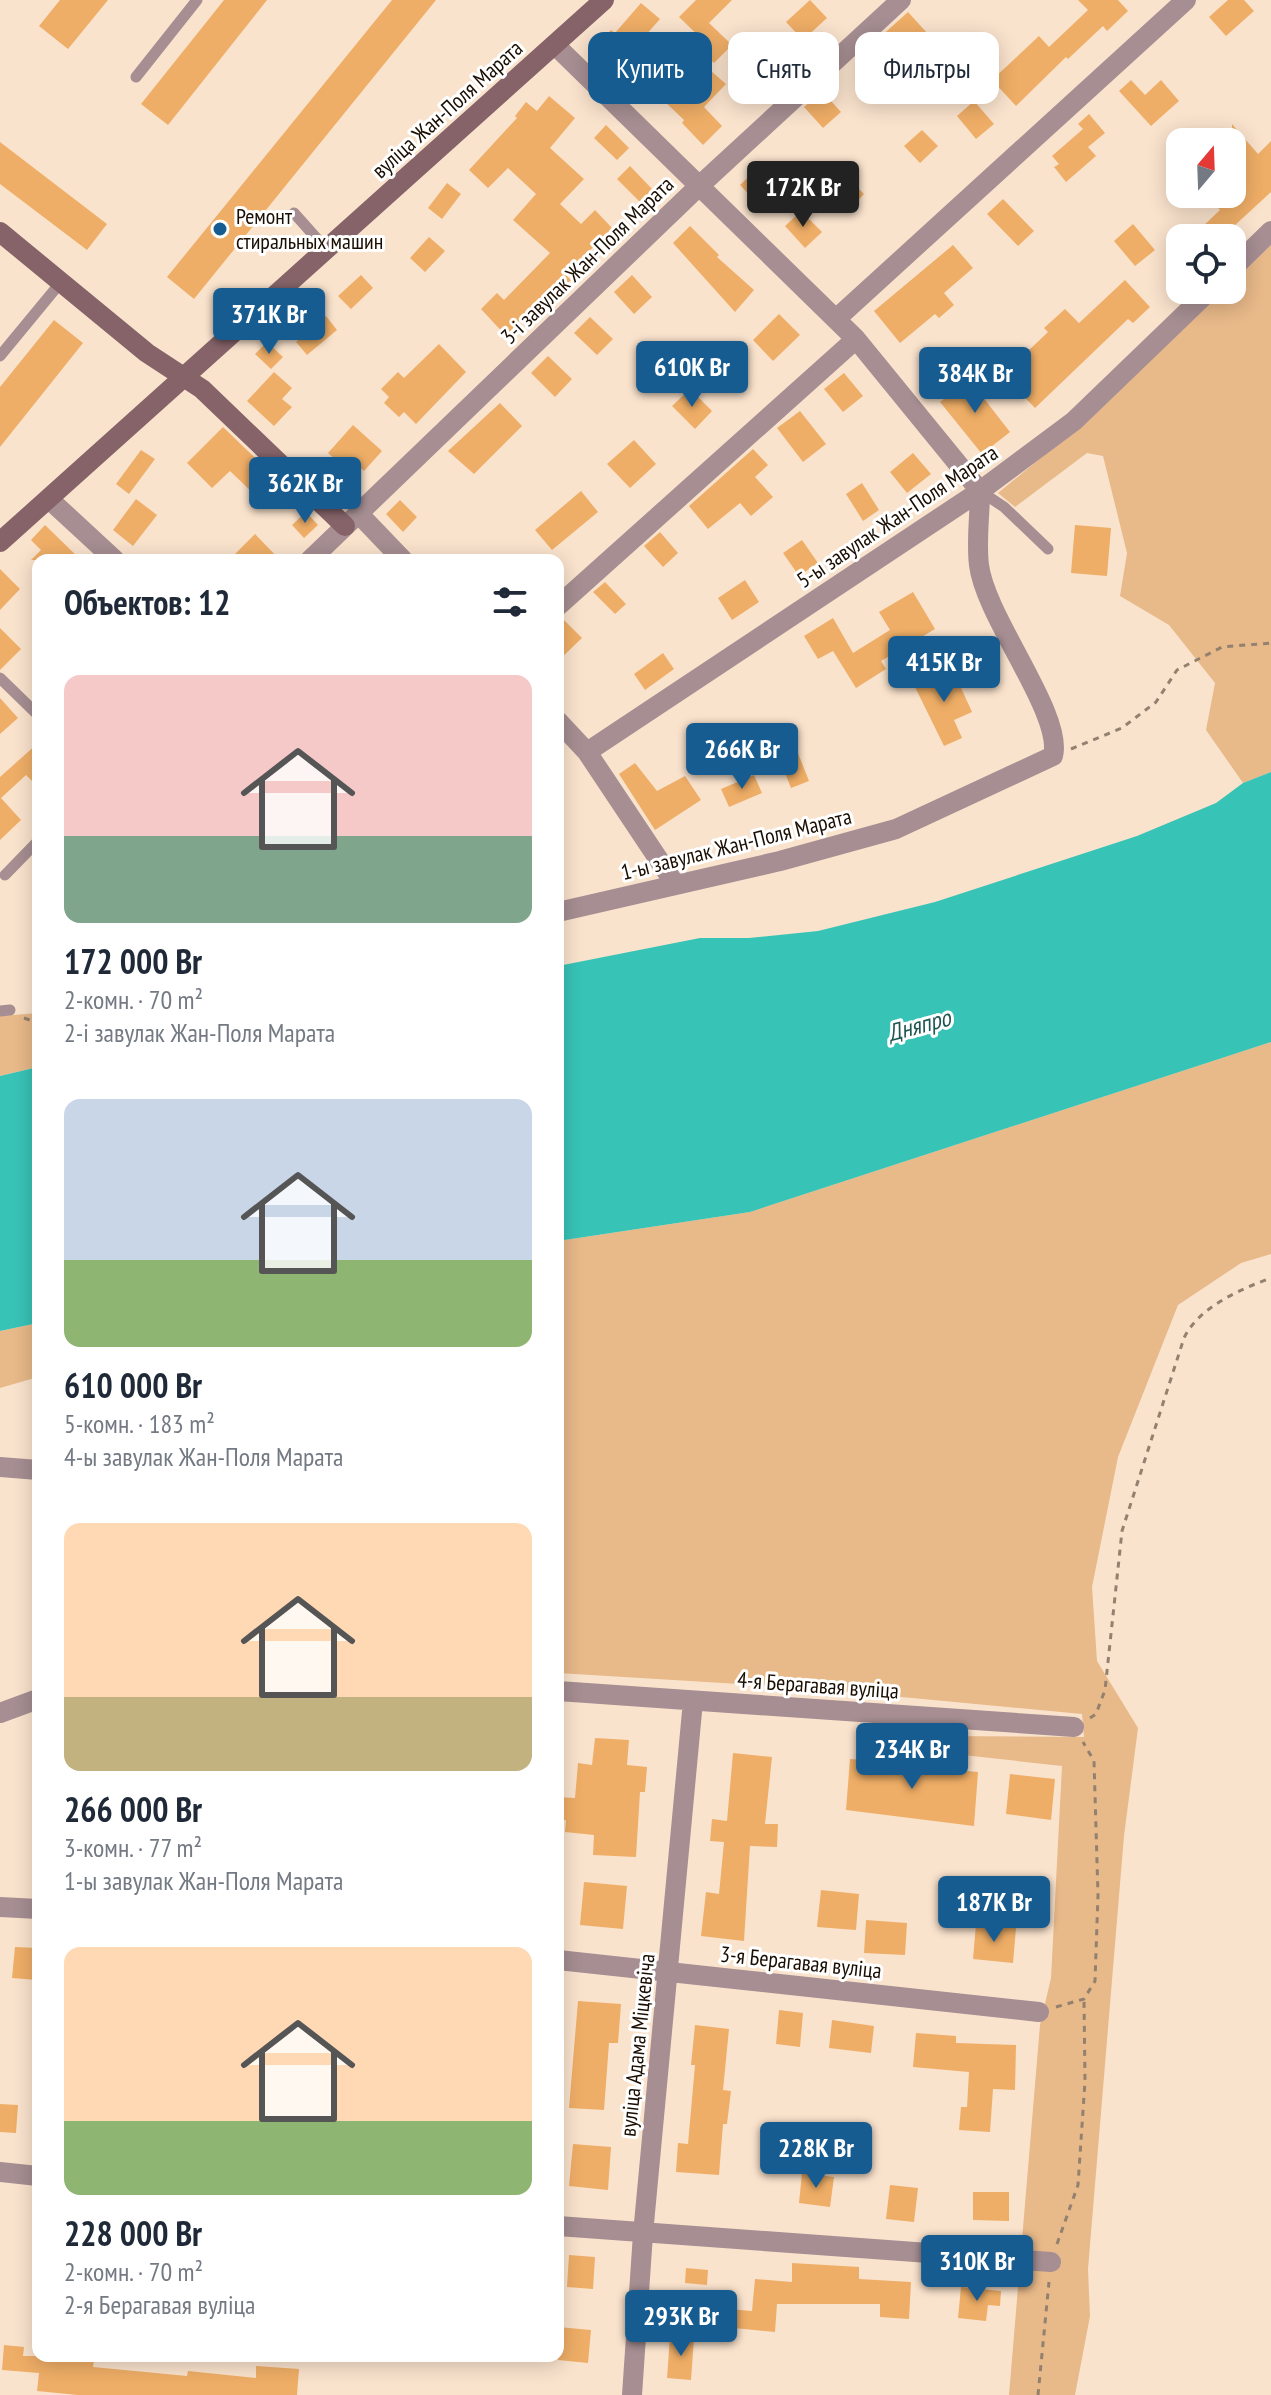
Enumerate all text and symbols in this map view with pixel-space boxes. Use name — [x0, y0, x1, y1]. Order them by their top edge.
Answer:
chip: Купить — [588, 32, 712, 104]
chip: Снять — [728, 32, 839, 104]
chip: Фильтры — [855, 32, 999, 104]
street label: вуліца Жан-Поля Марата — [366, 34, 528, 184]
north arrow — [1166, 128, 1246, 208]
map controls — [1166, 128, 1246, 304]
pin: 172K Br — [729, 161, 877, 229]
street label: 3-і завулак Жан-Поля Марата — [495, 170, 679, 350]
text: 172K Br — [765, 170, 841, 203]
place label: Ремонт стиральных машин — [236, 202, 383, 255]
marker: Ремонт стиральных машин — [211, 220, 229, 238]
button: locate — [1166, 224, 1246, 304]
pin: 371K Br — [195, 288, 343, 356]
text: 371K Br — [231, 297, 307, 330]
pin: 610K Br — [618, 341, 766, 409]
pin: 384K Br — [901, 347, 1049, 415]
text: 610K Br — [654, 350, 730, 383]
text: 384K Br — [937, 356, 1013, 389]
street label: 5-ы завулак Жан-Поля Марата — [791, 438, 1003, 594]
pin: 362K Br — [231, 457, 379, 525]
text: 362K Br — [267, 466, 343, 499]
text: Объектов: 12 — [64, 580, 231, 624]
icon: filters — [488, 580, 532, 624]
pin: 415K Br — [870, 636, 1018, 704]
text: 415K Br — [906, 645, 982, 678]
pin: 266K Br — [668, 723, 816, 791]
icon: home — [226, 727, 370, 871]
text: 266K Br — [704, 732, 780, 765]
street label: 1-ы завулак Жан-Поля Марата — [618, 802, 854, 886]
text: 172 000 Br — [64, 939, 202, 983]
text: 2-комн. · 70 m² — [64, 983, 203, 1016]
water label: Дняпро — [883, 1001, 955, 1048]
text: 2-і завулак Жан-Поля Марата — [64, 1016, 335, 1049]
icon: home — [226, 1151, 370, 1295]
text: 610 000 Br — [64, 1363, 202, 1407]
text: 5-комн. · 183 m² — [64, 1407, 215, 1440]
text: 4-ы завулак Жан-Поля Марата — [64, 1440, 343, 1473]
icon: home — [226, 1575, 370, 1719]
street label: 4-я Берагавая вуліца — [736, 1665, 900, 1705]
pin: 234K Br — [838, 1723, 986, 1791]
text: 234K Br — [874, 1732, 950, 1765]
text: 266 000 Br — [64, 1787, 202, 1831]
text: 3-комн. · 77 m² — [64, 1831, 202, 1864]
text: 1-ы завулак Жан-Поля Марата — [64, 1864, 343, 1897]
pin: 187K Br — [920, 1876, 1068, 1944]
text: 187K Br — [956, 1885, 1032, 1918]
street label: 3-я Берагавая вуліца — [719, 1940, 883, 1984]
street label: вуліца Адама Міцкевіча — [613, 1952, 661, 2138]
icon: home — [226, 1999, 370, 2143]
pin: 228K Br — [742, 2122, 890, 2190]
text: 228K Br — [778, 2131, 854, 2164]
text: 228 000 Br — [64, 2211, 202, 2255]
pin: 310K Br — [903, 2235, 1051, 2303]
text: 310K Br — [939, 2244, 1015, 2277]
text: 2-комн. · 70 m² — [64, 2255, 203, 2288]
text: 2-я Берагавая вуліца — [64, 2288, 255, 2321]
pin: 293K Br — [607, 2290, 755, 2358]
text: 293K Br — [643, 2299, 719, 2332]

